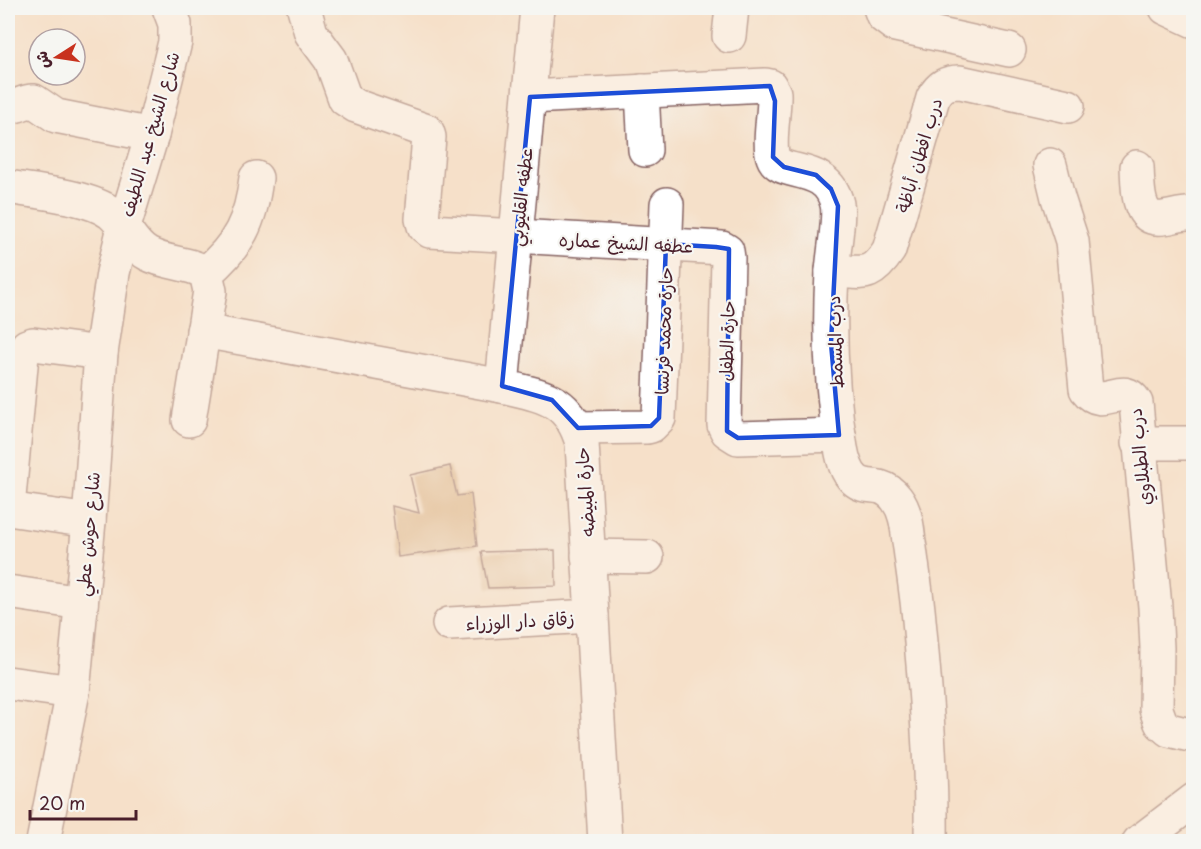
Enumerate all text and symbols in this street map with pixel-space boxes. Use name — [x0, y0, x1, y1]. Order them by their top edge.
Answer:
north arrow — [27, 27, 87, 87]
street label: شارع الشيخ عبد اللطيف — [112, 48, 186, 220]
text: ش — [28, 49, 55, 71]
street label: درب افطان أباظة — [888, 94, 948, 216]
street label: عطفه القليوبي — [501, 146, 543, 248]
street label: عطفه الشيخ عماره — [558, 225, 694, 259]
street label: حارة محمد فرنسا — [647, 267, 679, 395]
street label: درب المسمط — [819, 295, 849, 389]
street label: حارة الطفل — [711, 300, 741, 382]
street label: درب الطبلاوي — [1120, 407, 1159, 507]
street label: حارة المبيضه — [567, 446, 601, 538]
street label: شارع حوش عطي — [68, 470, 110, 598]
street label: زقاق دار الوزراء — [465, 604, 575, 636]
scale bar — [30, 783, 136, 821]
text: 20 m — [39, 789, 85, 816]

